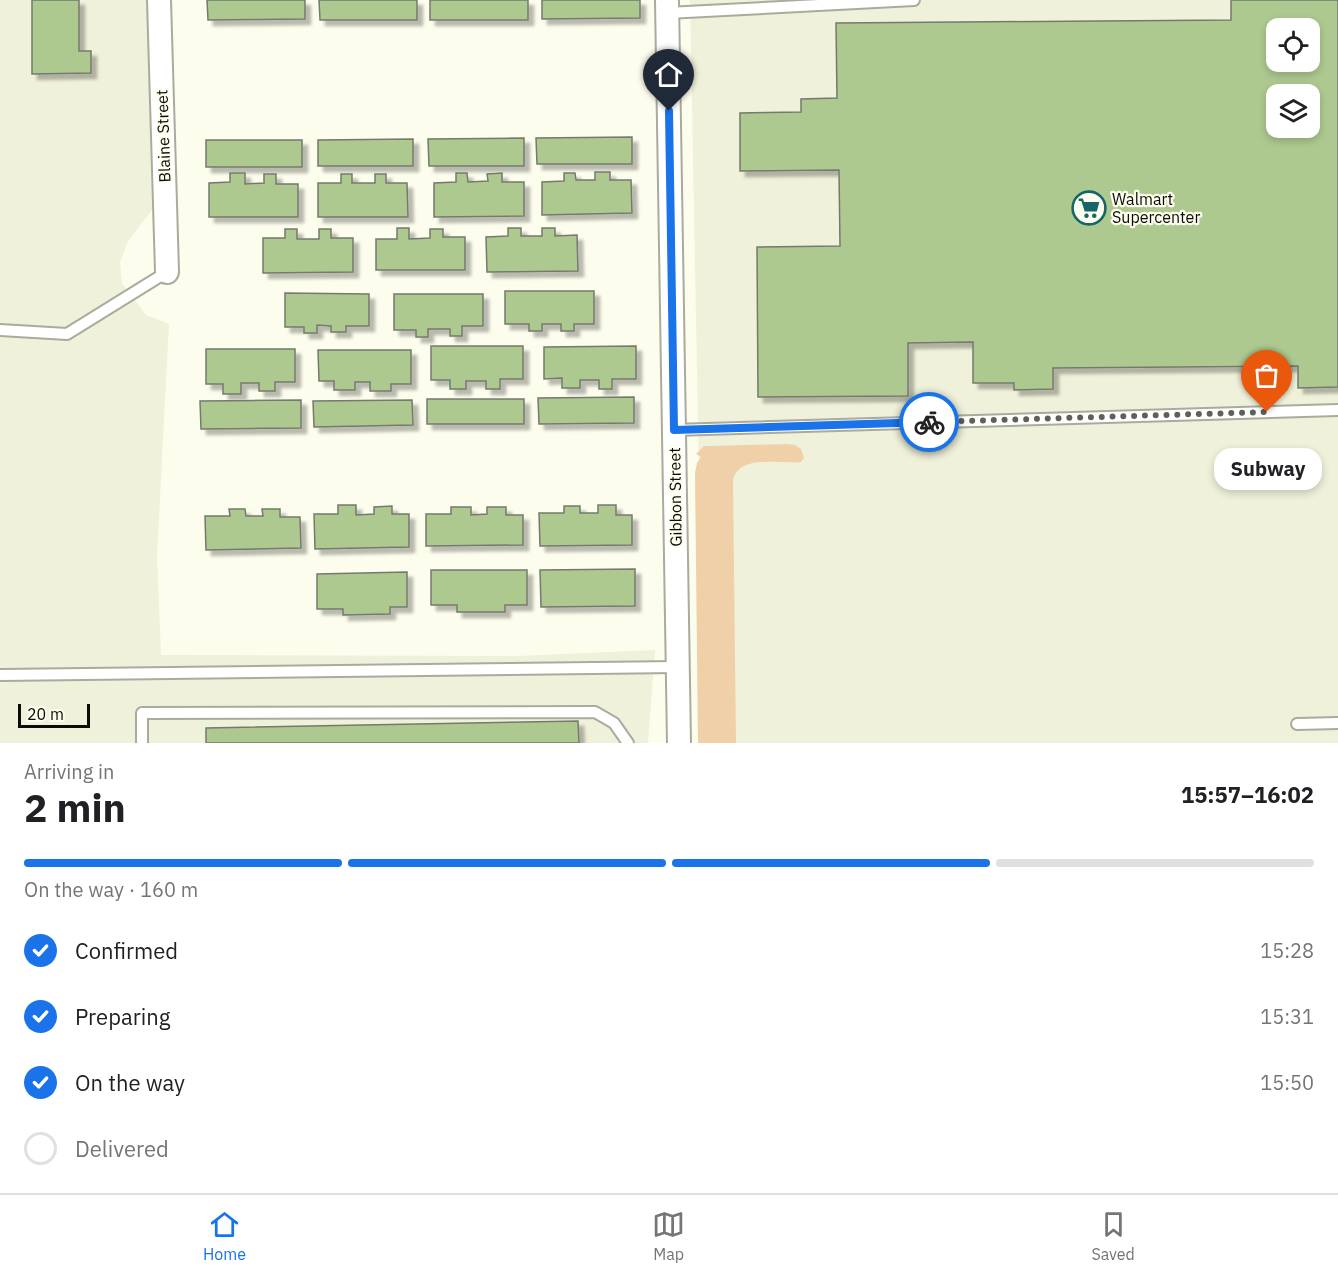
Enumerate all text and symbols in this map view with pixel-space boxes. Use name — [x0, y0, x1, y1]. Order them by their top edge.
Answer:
map controls — [1266, 18, 1320, 138]
button: locate — [1266, 18, 1320, 72]
pin — [643, 49, 694, 111]
icon: home — [652, 58, 685, 91]
button: layers — [1266, 84, 1320, 138]
street label: Blaine Street — [151, 89, 175, 183]
place label: Walmart Supercenter — [1112, 189, 1200, 227]
supermarket icon: Walmart Supercenter — [1071, 190, 1107, 226]
pin — [1241, 350, 1292, 412]
icon: bag — [1250, 359, 1283, 392]
courier — [899, 392, 959, 452]
icon: bike — [913, 406, 946, 439]
street label: Gibbon Street — [664, 447, 686, 547]
callout: Subway — [1213, 448, 1321, 490]
text: Subway — [1231, 455, 1305, 482]
scale bar — [18, 701, 90, 728]
text: 20 m — [27, 704, 64, 724]
text: Arriving in — [24, 758, 114, 785]
text: 15:57–16:02 — [1181, 780, 1314, 809]
text: 2 min — [24, 782, 126, 833]
text: On the way · 160 m — [24, 876, 198, 903]
icon: check — [24, 934, 57, 967]
text: Confirmed — [75, 936, 178, 965]
text: 15:28 — [1260, 937, 1314, 964]
icon: check — [24, 1000, 57, 1033]
text: Preparing — [75, 1002, 170, 1031]
text: 15:31 — [1260, 1003, 1314, 1030]
icon: check — [24, 1066, 57, 1099]
text: On the way — [75, 1068, 185, 1097]
text: 15:50 — [1260, 1069, 1314, 1096]
text: Delivered — [75, 1134, 169, 1163]
tab: Home — [203, 1208, 246, 1264]
tab: Map — [652, 1208, 685, 1264]
tab: Saved — [1091, 1208, 1135, 1264]

